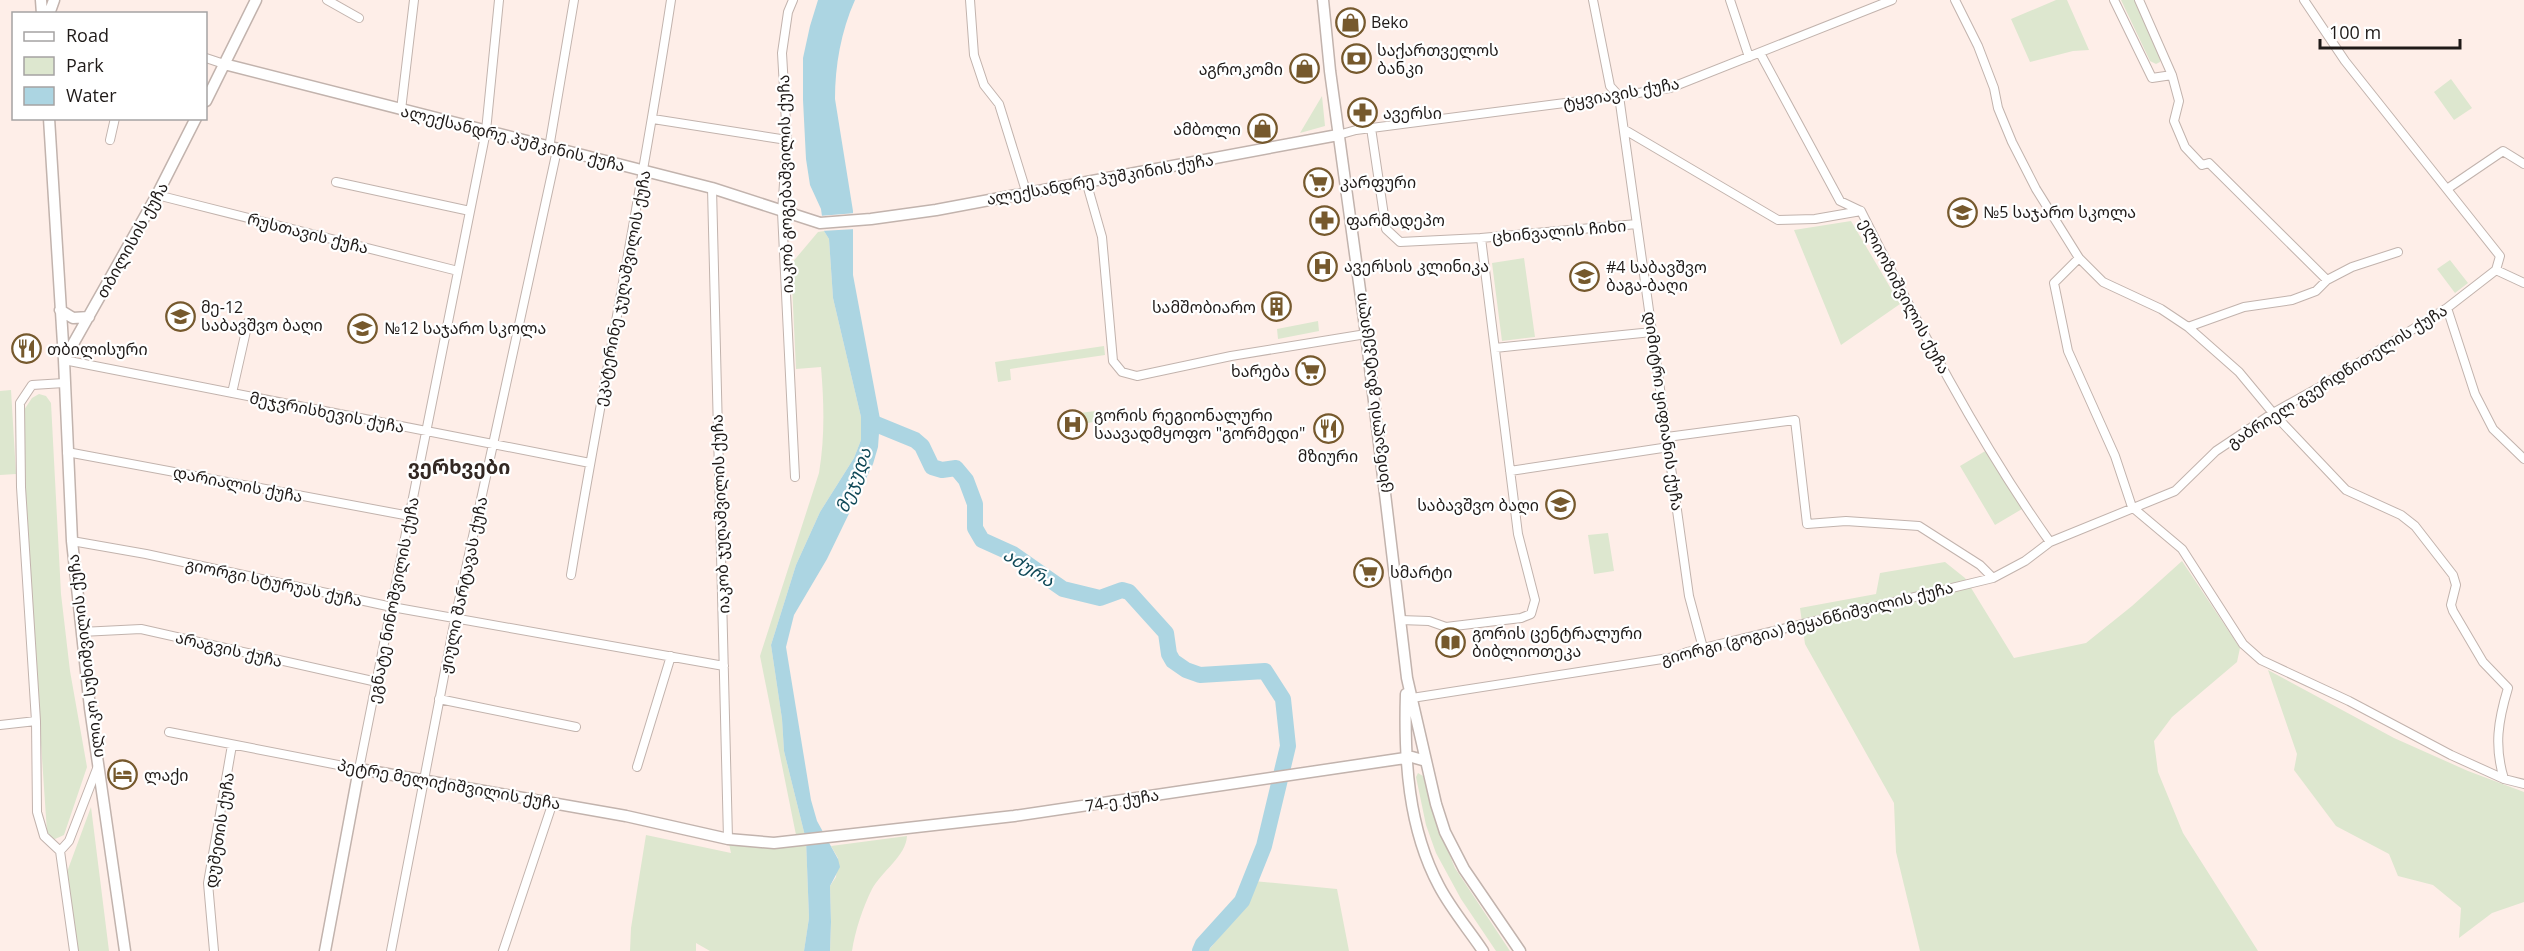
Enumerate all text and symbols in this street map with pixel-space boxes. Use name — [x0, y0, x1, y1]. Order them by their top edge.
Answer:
shop icon: Beko — [1334, 6, 1366, 38]
place label: Beko — [1371, 11, 1408, 33]
legend — [12, 12, 207, 120]
scale bar — [2320, 12, 2460, 50]
text: 100 m — [2329, 20, 2381, 44]
text: Road — [66, 23, 109, 47]
place label: საქართველოს ბანკი — [1377, 39, 1499, 79]
bank icon: საქართველოს ბანკი — [1340, 43, 1372, 75]
text: Park — [66, 53, 104, 77]
shop icon: აგროკომი — [1288, 53, 1320, 85]
place label: აგროკომი — [1199, 58, 1283, 80]
street label: ტყვიავის ქუჩა — [1561, 72, 1681, 114]
street label: იაკობ გოგებაშვილის ქუჩა — [772, 74, 798, 294]
text: Water — [66, 83, 117, 107]
pharmacy icon: ავერსი — [1346, 97, 1378, 129]
street label: ალექსანდრე პუშკინის ქუჩა — [399, 99, 627, 177]
place label: ავერსი — [1383, 102, 1442, 124]
shop icon: ამბოლი — [1246, 113, 1278, 145]
place label: ამბოლი — [1173, 118, 1241, 140]
street label: ალექსანდრე პუშკინის ქუჩა — [985, 148, 1215, 210]
supermarket icon: კარფური — [1303, 166, 1335, 198]
street label: ეკატერინე ჯუღაშვილის ქუჩა — [588, 168, 656, 408]
place label: კარფური — [1340, 171, 1416, 193]
street label: თბილისის ქუჩა — [91, 178, 173, 302]
school or university icon: №5 საჯარო სკოლა — [1946, 196, 1978, 228]
place label: №5 საჯარო სკოლა — [1983, 201, 2136, 223]
pharmacy icon: ფარმადეპო — [1309, 204, 1341, 236]
street label: რუსთავის ქუჩა — [245, 207, 371, 259]
place label: ფარმადეპო — [1346, 209, 1445, 231]
street label: ცხინვალის ჩიხი — [1491, 214, 1627, 248]
street label: ელიოზიშვილის ქუჩა — [1855, 214, 1955, 378]
hospital icon: ავერსის კლინიკა — [1307, 250, 1339, 282]
place label: ავერსის კლინიკა — [1344, 255, 1489, 277]
place label: #4 საბავშვო ბაგა-ბაღი — [1606, 256, 1707, 296]
school or university icon: #4 საბავშვო ბაგა-ბაღი — [1569, 260, 1601, 292]
building icon: სამშობიარო — [1261, 291, 1293, 323]
street label: ცხინვალის გზატკეცილი — [1349, 292, 1395, 494]
place label: მე-12 საბავშვო ბაღი — [201, 296, 323, 336]
place label: სამშობიარო — [1152, 296, 1256, 318]
street label: გაბრიელ გვერდწითელის ქუჩა — [2223, 299, 2451, 453]
school or university icon: მე-12 საბავშვო ბაღი — [164, 300, 196, 332]
street label: დიმიტრი ყიფიანის ქუჩა — [1639, 310, 1689, 512]
school or university icon: №12 საჯარო სკოლა — [347, 312, 379, 344]
place label: №12 საჯარო სკოლა — [384, 317, 546, 339]
restaurant icon: თბილისური — [10, 333, 42, 365]
place label: თბილისური — [47, 338, 148, 360]
supermarket icon: ხარება — [1295, 355, 1327, 387]
place label: ხარება — [1231, 360, 1290, 382]
street label: მეჯვრისხევის ქუჩა — [248, 386, 406, 438]
place label: გორის რეგიონალური საავადმყოფო "გორმედი" — [1094, 404, 1305, 444]
hospital icon: გორის რეგიონალური საავადმყოფო "გორმედი" — [1057, 408, 1089, 440]
restaurant icon: მზიური — [1312, 412, 1344, 444]
street label: იაკობ ჯუღაშვილის ქუჩა — [706, 414, 734, 614]
water label: მეჯუდა — [830, 444, 876, 516]
place label: მზიური — [1298, 445, 1358, 467]
district label: ვერხვები — [408, 453, 510, 480]
street label: დარიალის ქუჩა — [171, 461, 305, 507]
school or university icon: საბავშვო ბაღი — [1544, 489, 1576, 521]
street label: ჟიული შარტავას ქუჩა — [433, 494, 493, 676]
place label: საბავშვო ბაღი — [1417, 494, 1539, 516]
street label: ეგნატე ნინოშვილის ქუჩა — [362, 495, 424, 705]
water label: აძურა — [999, 542, 1059, 592]
street label: გიორგი სტურუას ქუჩა — [184, 552, 364, 612]
street label: ილიკო სუხიშვილის ქუჩა — [62, 553, 108, 759]
supermarket icon: სმარტი — [1353, 556, 1385, 588]
place label: სმარტი — [1390, 561, 1452, 583]
street label: გიორგი (გოგია) მეყანწიშვილის ქუჩა — [1659, 576, 1955, 670]
place label: გორის ცენტრალური ბიბლიოთეკა — [1472, 622, 1642, 662]
street label: არაგვის ქუჩა — [173, 626, 285, 672]
library icon: გორის ცენტრალური ბიბლიოთეკა — [1435, 626, 1467, 658]
street label: პეტრე მელიქიშვილის ქუჩა — [336, 754, 562, 814]
hotel icon: ლაქი — [107, 759, 139, 791]
place label: ლაქი — [144, 764, 188, 786]
street label: დუშეთის ქუჩა — [199, 771, 239, 889]
street label: 74-ე ქუჩა — [1084, 783, 1160, 817]

